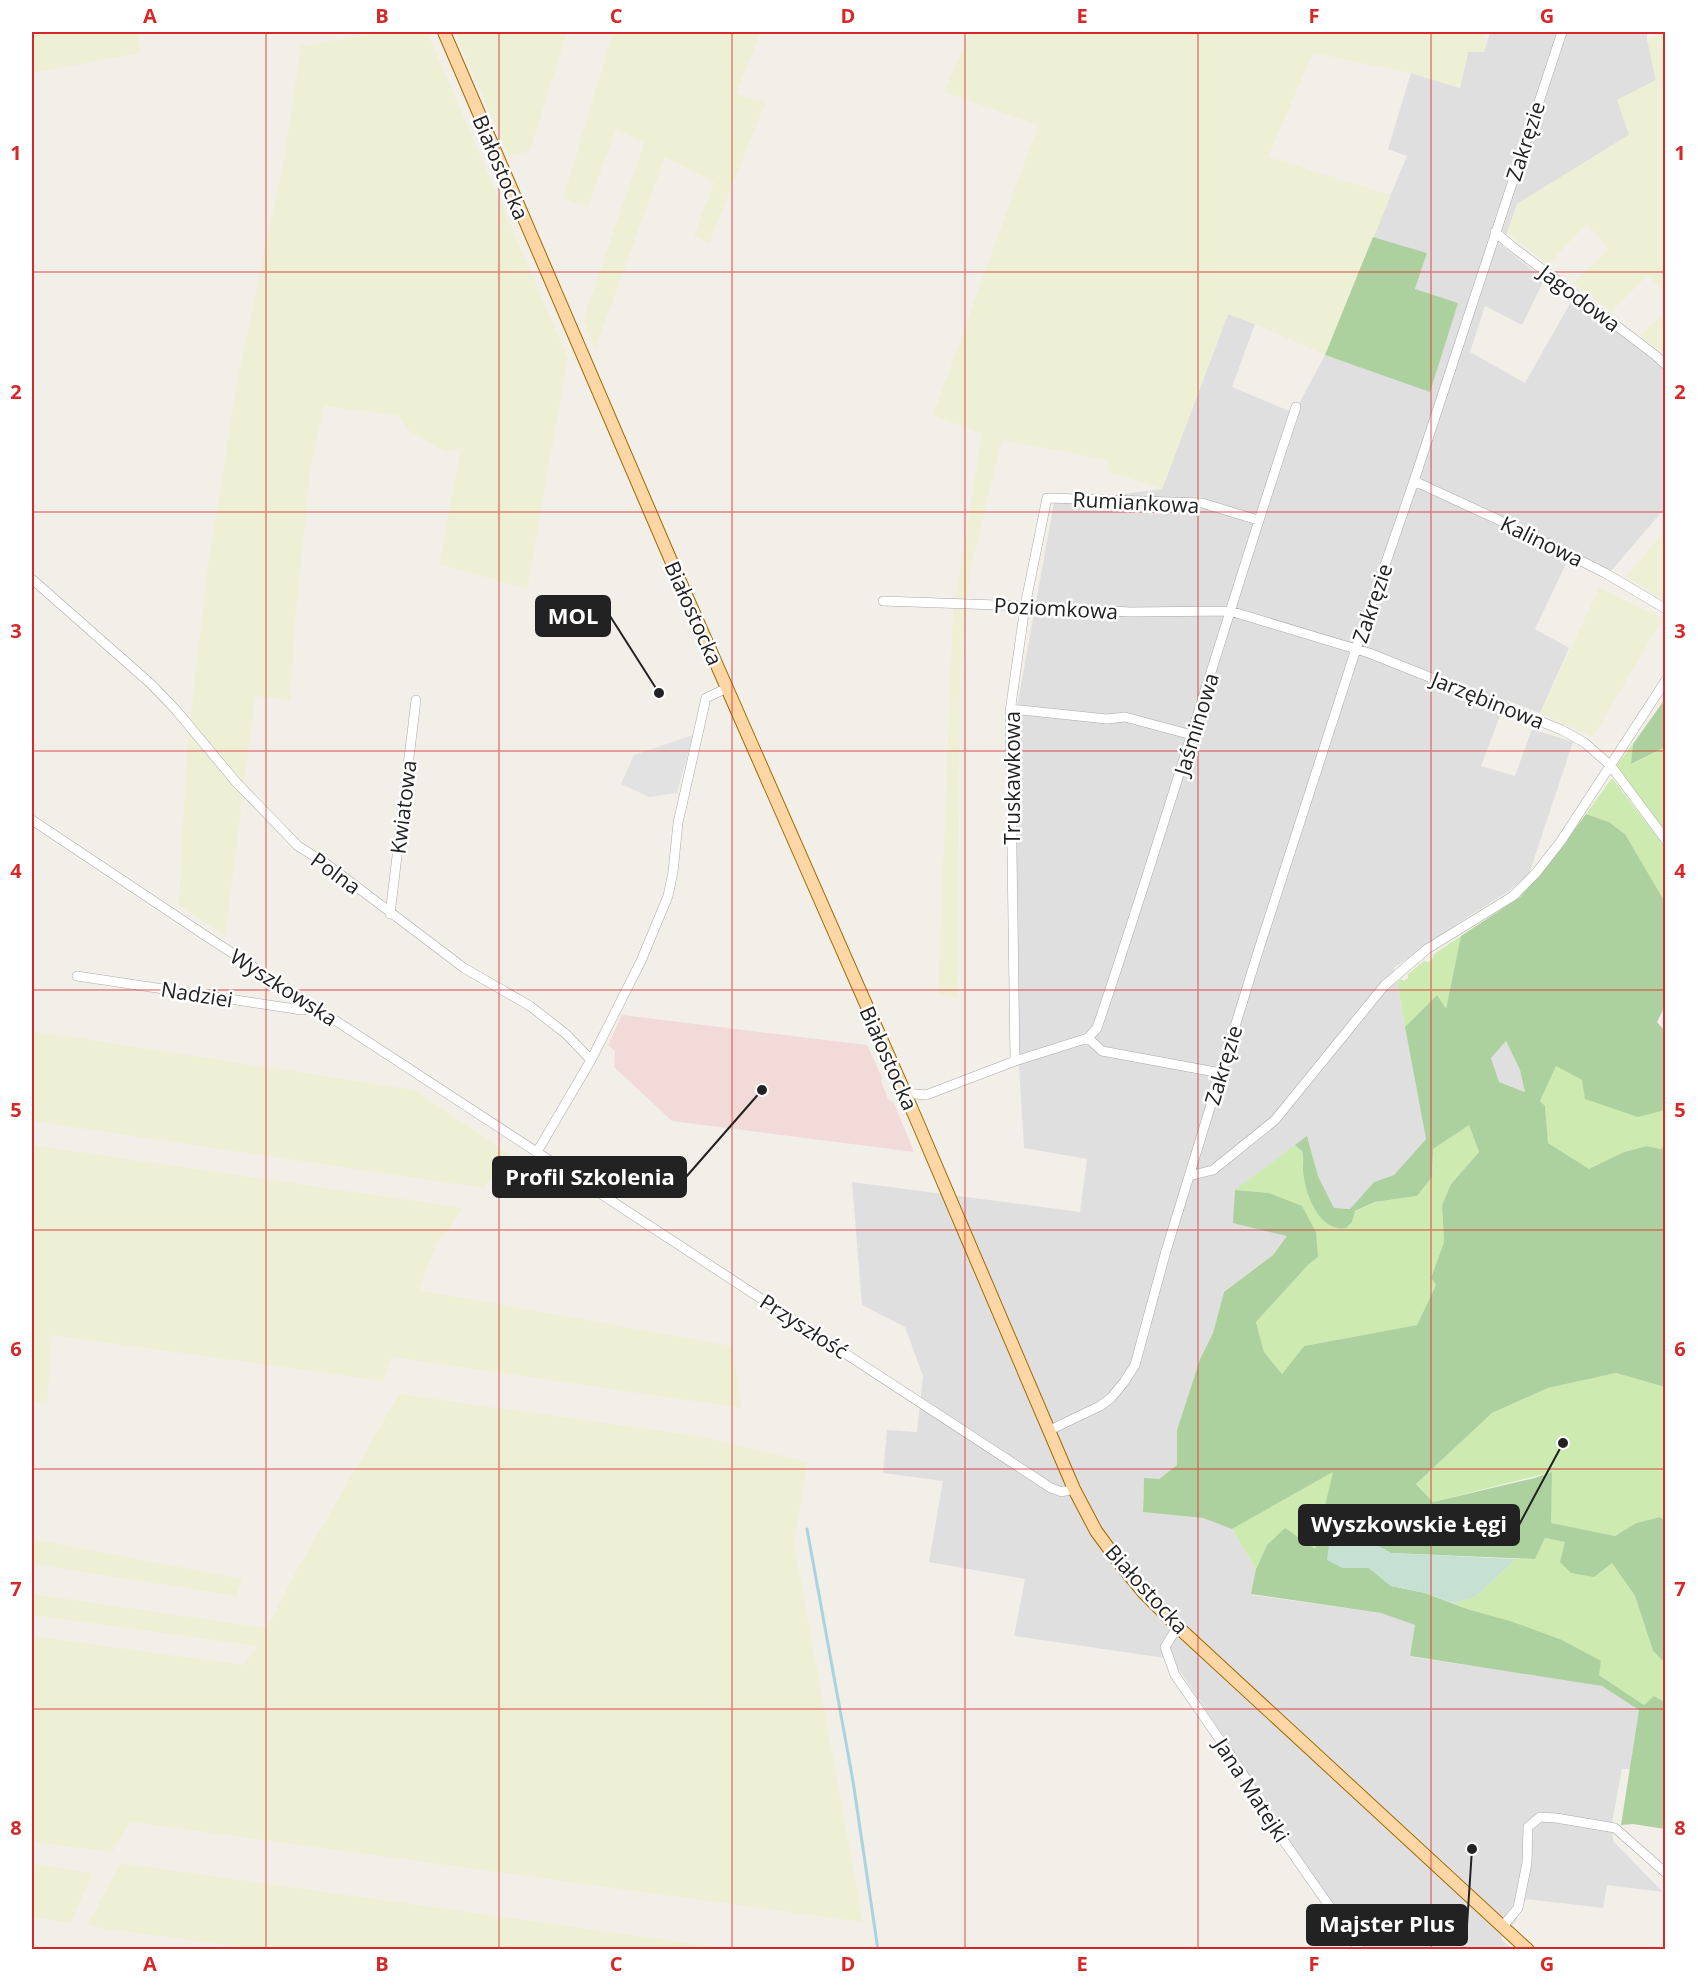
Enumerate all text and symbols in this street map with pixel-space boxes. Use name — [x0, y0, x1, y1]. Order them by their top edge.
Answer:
text: A — [143, 2, 157, 29]
text: B — [375, 2, 389, 29]
text: C — [610, 2, 623, 29]
text: D — [841, 2, 855, 29]
text: E — [1076, 2, 1088, 29]
text: F — [1309, 2, 1319, 29]
text: G — [1540, 2, 1554, 29]
street label: Zakręzie — [1499, 98, 1551, 184]
street label: Białostocka — [466, 110, 536, 224]
text: 1 — [10, 139, 22, 166]
text: 1 — [1674, 139, 1686, 166]
street label: Jagodowa — [1532, 257, 1626, 338]
text: 2 — [10, 378, 22, 405]
text: 2 — [1674, 378, 1686, 405]
street label: Rumiankowa — [1072, 485, 1200, 519]
street label: Kalinowa — [1496, 509, 1588, 573]
street label: Białostocka — [659, 556, 729, 670]
street label: Zakręzie — [1345, 560, 1399, 646]
street label: Poziomkowa — [993, 591, 1119, 625]
callout: MOL — [536, 596, 610, 636]
text: MOL — [548, 600, 598, 630]
text: 3 — [10, 617, 22, 644]
text: 3 — [1674, 617, 1686, 644]
street label: Jarzębinowa — [1426, 664, 1548, 735]
street label: Jaśminowa — [1167, 669, 1225, 780]
street label: Truskawkowa — [998, 711, 1026, 845]
street label: Kwiatowa — [383, 759, 423, 855]
street label: Polna — [305, 845, 367, 901]
text: 4 — [10, 857, 22, 884]
text: 4 — [1674, 857, 1686, 884]
street label: Wyszkowska — [225, 942, 343, 1032]
street label: Nadziei — [159, 974, 235, 1014]
street label: Białostocka — [854, 1001, 924, 1115]
street label: Zakręzie — [1198, 1022, 1248, 1108]
text: 5 — [10, 1096, 22, 1123]
text: 5 — [1674, 1096, 1686, 1123]
callout: Profil Szkolenia — [493, 1157, 686, 1197]
text: Profil Szkolenia — [505, 1161, 675, 1191]
street label: Przyszłość — [755, 1287, 853, 1365]
text: 6 — [10, 1335, 22, 1362]
text: 6 — [1674, 1335, 1686, 1362]
callout: Wyszkowskie Łęgi — [1299, 1505, 1519, 1545]
text: Wyszkowskie Łęgi — [1311, 1508, 1507, 1538]
street label: Białostocka — [1099, 1538, 1195, 1640]
text: 7 — [10, 1575, 22, 1602]
text: 7 — [1674, 1575, 1686, 1602]
street label: Jana Matejki — [1207, 1731, 1296, 1847]
text: 8 — [10, 1814, 22, 1841]
text: 8 — [1674, 1814, 1686, 1841]
callout: Majster Plus — [1307, 1905, 1467, 1945]
text: Majster Plus — [1319, 1908, 1455, 1938]
text: A — [143, 1950, 157, 1977]
text: B — [375, 1950, 389, 1977]
text: C — [610, 1950, 623, 1977]
text: D — [841, 1950, 855, 1977]
text: E — [1076, 1950, 1088, 1977]
text: F — [1309, 1950, 1319, 1977]
text: G — [1540, 1950, 1554, 1977]

